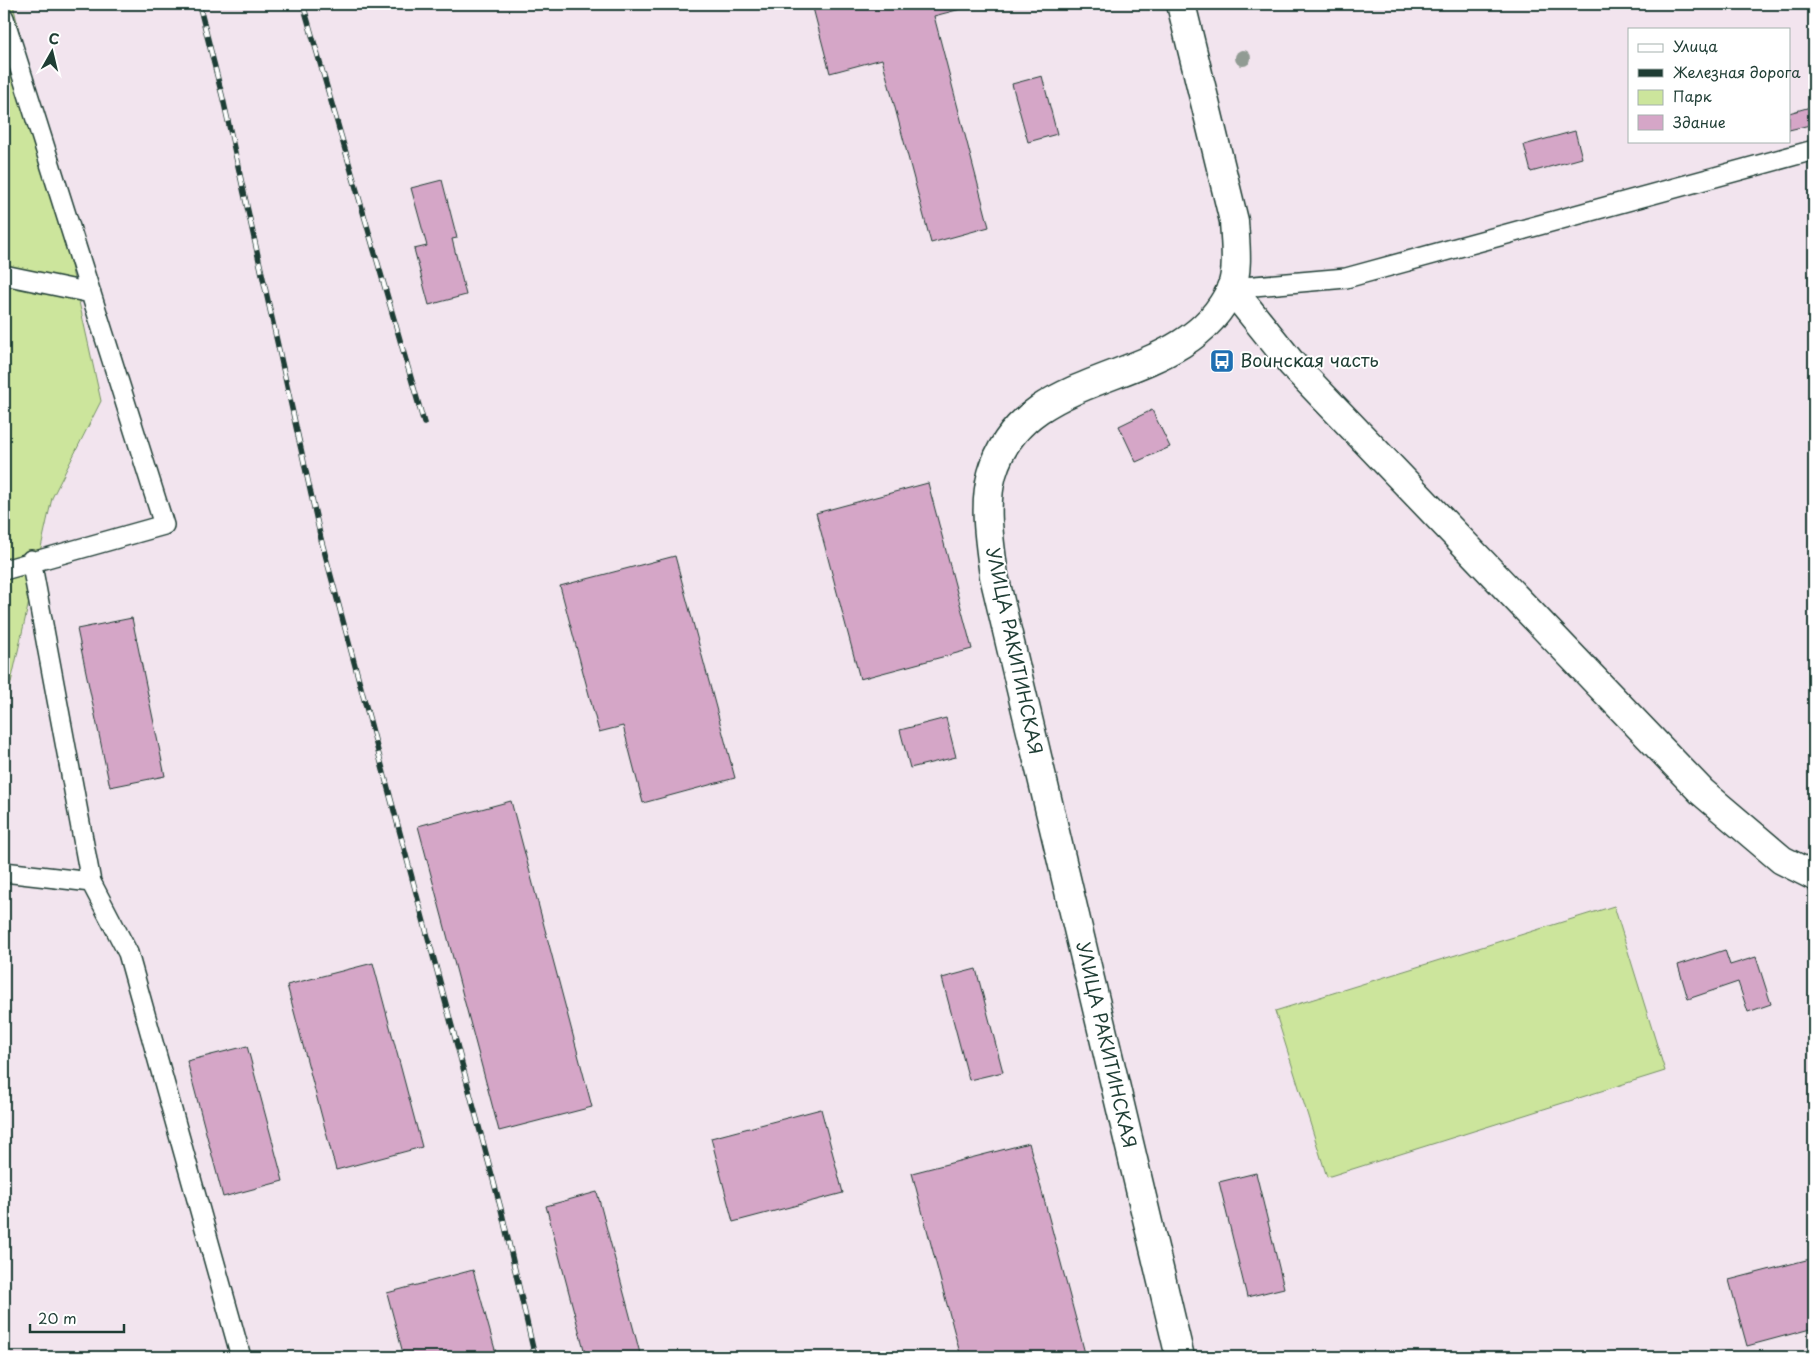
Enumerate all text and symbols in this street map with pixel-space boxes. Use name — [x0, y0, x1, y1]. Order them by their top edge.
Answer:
north arrow — [28, 28, 78, 78]
text: С — [47, 28, 61, 50]
legend — [1628, 28, 1790, 142]
text: Улица — [1673, 34, 1718, 57]
text: Железная дорога — [1673, 60, 1801, 83]
text: Парк — [1673, 84, 1712, 107]
text: Здание — [1673, 110, 1726, 133]
place label: Воинская часть — [1240, 346, 1379, 373]
bus stop icon: Воинская часть — [1209, 348, 1235, 374]
street label: УЛИЦА РАКИТИНСКАЯ — [980, 545, 1051, 757]
street label: УЛИЦА РАКИТИНСКАЯ — [1071, 939, 1144, 1150]
scale bar — [30, 1301, 124, 1333]
text: 20 m — [38, 1306, 77, 1329]

